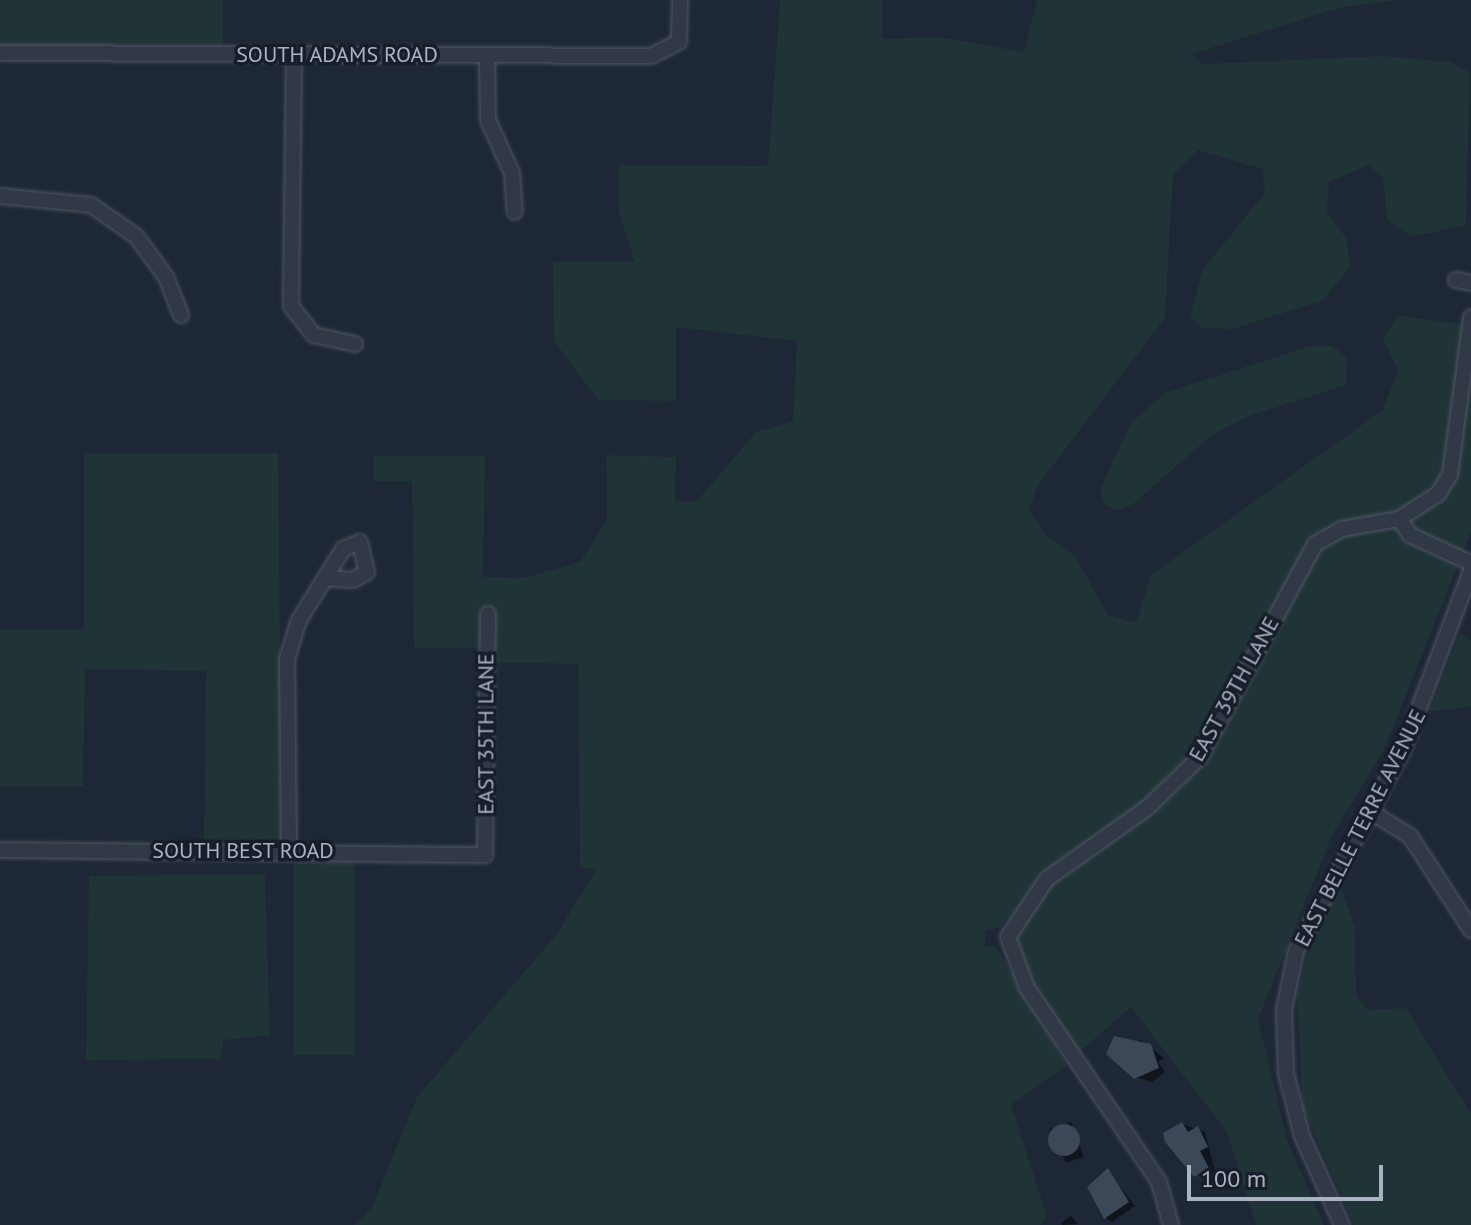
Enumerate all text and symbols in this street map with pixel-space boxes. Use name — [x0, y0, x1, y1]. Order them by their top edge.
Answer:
street label: SOUTH ADAMS ROAD — [236, 42, 438, 68]
street label: EAST 39TH LANE — [1183, 612, 1285, 766]
street label: EAST 35TH LANE — [473, 653, 499, 815]
street label: EAST BELLE TERRE AVENUE — [1288, 704, 1432, 952]
street label: SOUTH BEST ROAD — [152, 838, 334, 864]
scale bar — [1191, 1149, 1387, 1199]
text: 100 m — [1201, 1163, 1266, 1194]

